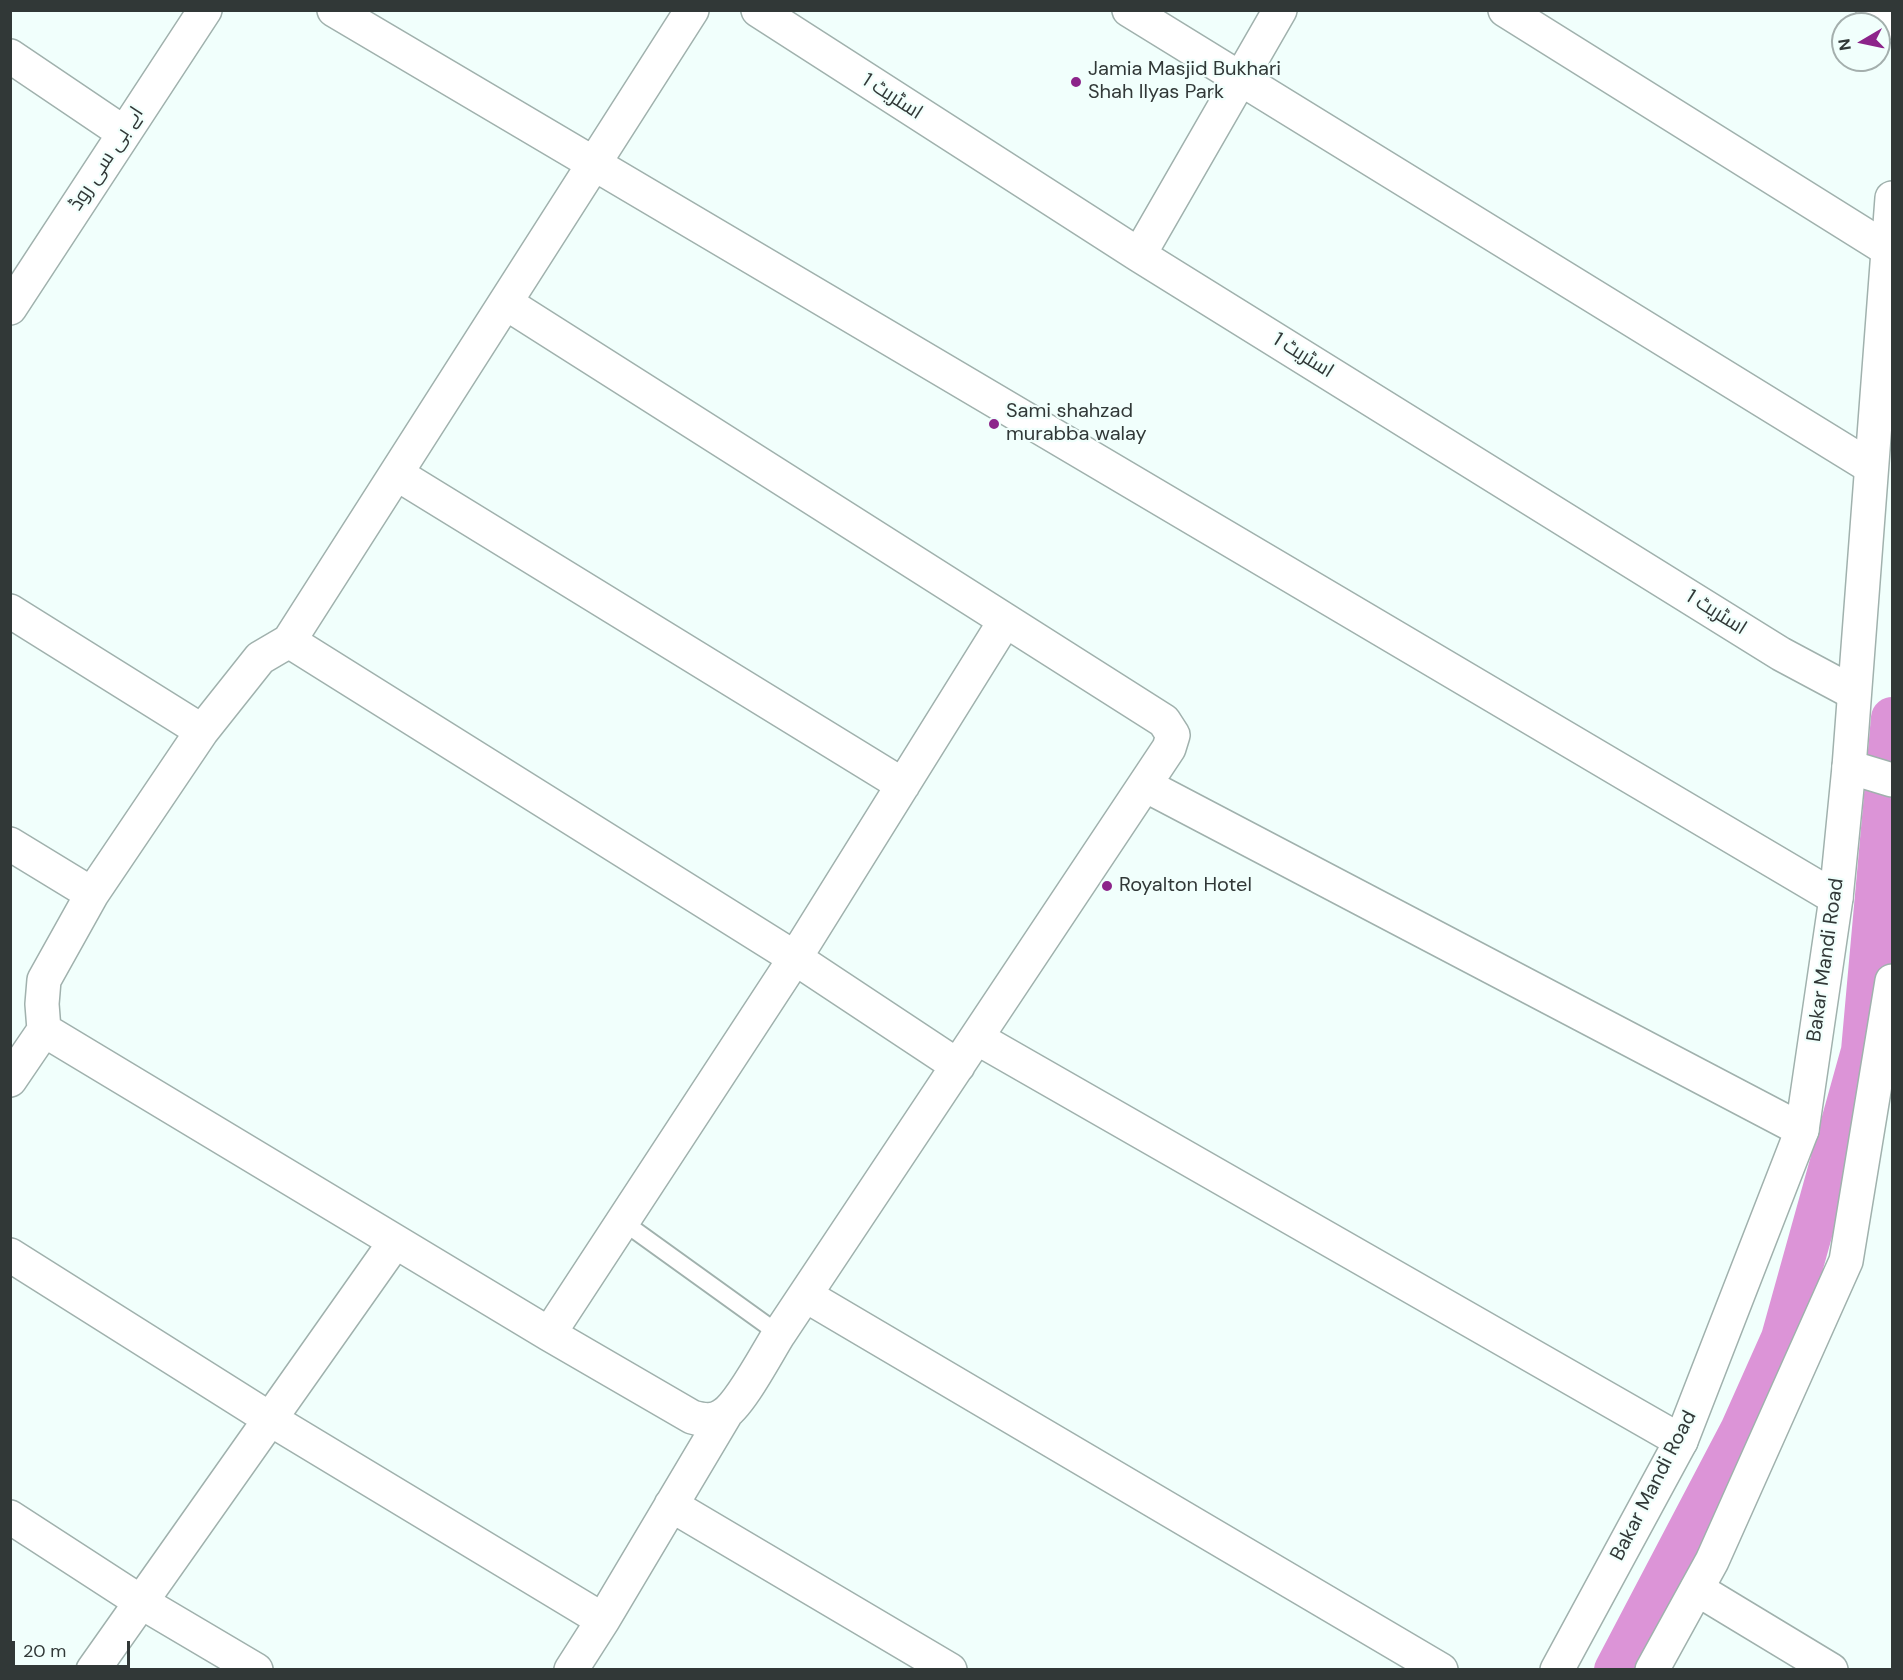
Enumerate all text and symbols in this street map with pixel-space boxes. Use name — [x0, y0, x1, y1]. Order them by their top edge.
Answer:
north arrow — [1831, 12, 1891, 72]
text: N — [1833, 37, 1856, 52]
place label: Jamia Masjid Bukhari Shah Ilyas Park — [1088, 58, 1281, 105]
street label: اسٹریٹ 1 — [857, 69, 927, 125]
marker: Jamia Masjid Bukhari Shah Ilyas Park — [1069, 75, 1083, 89]
street label: اے بی سی روڈ — [65, 103, 149, 215]
street label: اسٹریٹ 1 — [1268, 328, 1338, 384]
place label: Sami shahzad murabba walay — [1006, 400, 1147, 447]
marker: Sami shahzad murabba walay — [987, 417, 1001, 431]
street label: اسٹریٹ 1 — [1681, 585, 1751, 641]
place label: Royalton Hotel — [1119, 874, 1252, 898]
street label: Bakar Mandi Road — [1803, 877, 1849, 1043]
marker: Royalton Hotel — [1100, 879, 1114, 893]
street label: Bakar Mandi Road — [1606, 1407, 1702, 1565]
scale bar — [15, 1629, 134, 1667]
text: 20 m — [23, 1639, 66, 1663]

